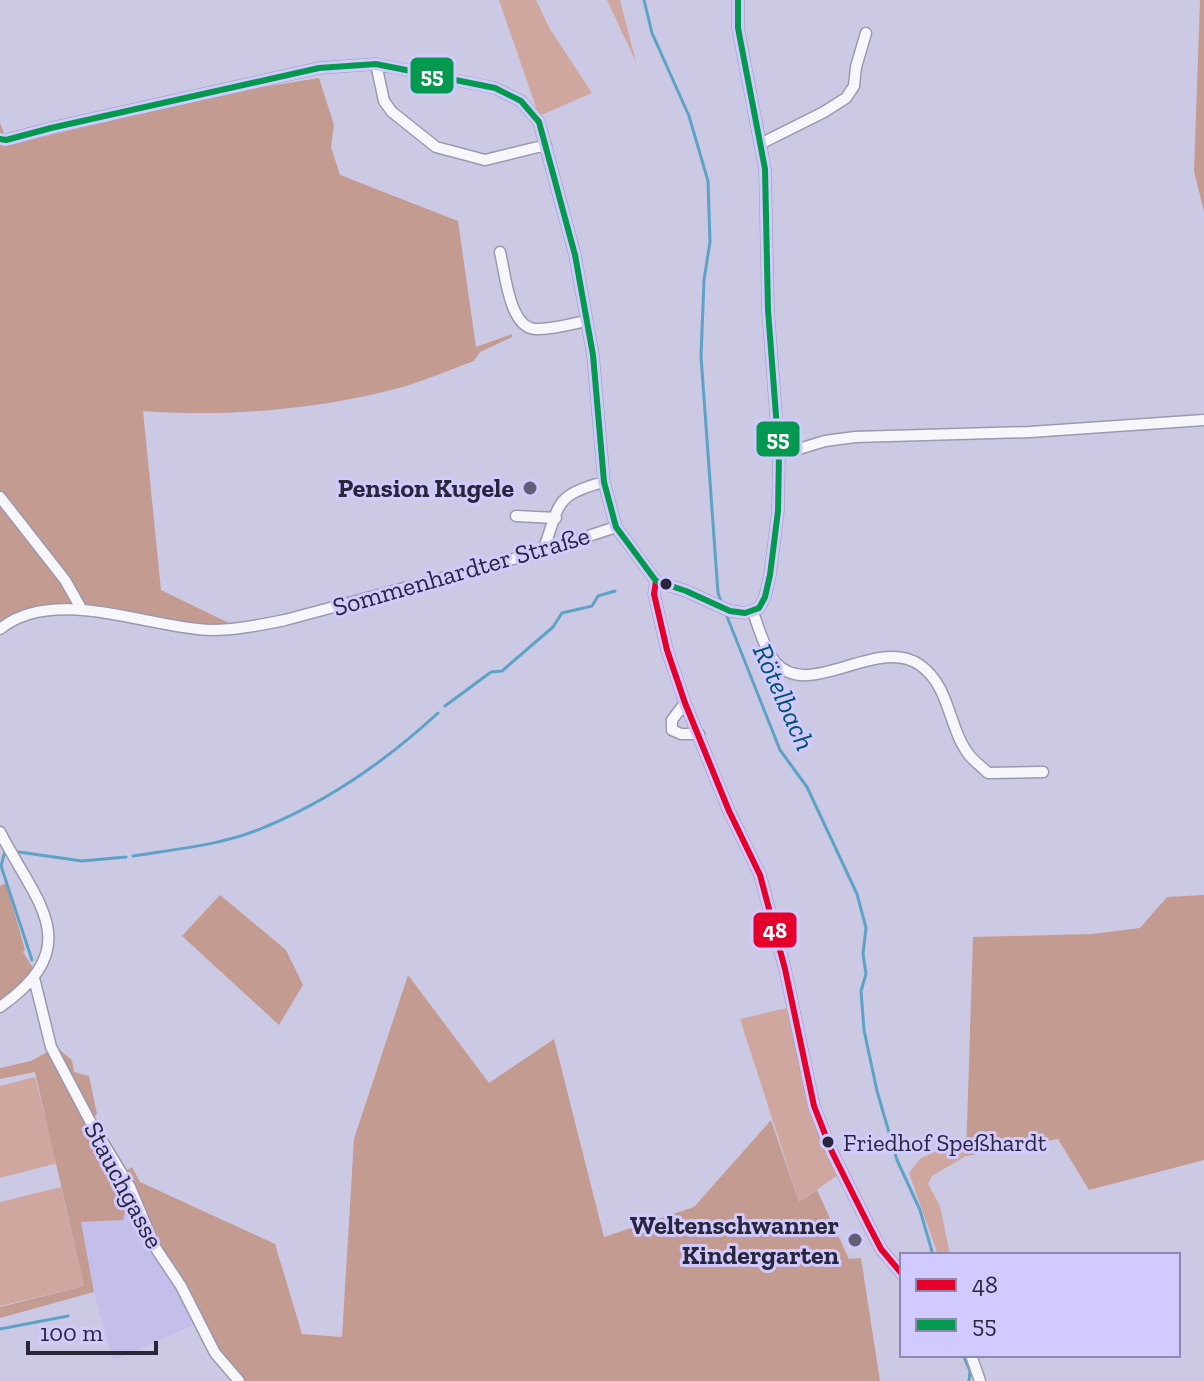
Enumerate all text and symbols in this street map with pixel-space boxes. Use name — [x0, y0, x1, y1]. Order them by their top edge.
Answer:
line badge: 55 — [409, 56, 455, 95]
text: 55 — [421, 62, 443, 89]
line badge: 55 — [755, 420, 801, 458]
text: 55 — [767, 425, 789, 452]
place label: Pension Kugele — [338, 472, 514, 504]
marker: Pension Kugele — [521, 479, 539, 497]
street label: Sommenhardter Straße — [329, 519, 593, 623]
unlabelled marker — [658, 576, 674, 592]
water label: Rötelbach — [746, 639, 822, 755]
line badge: 48 — [752, 911, 798, 949]
text: 48 — [763, 917, 787, 944]
street label: Stauchgasse — [77, 1116, 171, 1254]
place label: Friedhof Speßhardt — [843, 1128, 1047, 1157]
marker: Friedhof Speßhardt — [820, 1134, 836, 1150]
place label: Weltenschwanner Kindergarten — [630, 1209, 840, 1271]
marker: Weltenschwanner Kindergarten — [846, 1231, 864, 1249]
legend — [900, 1253, 1180, 1357]
text: 48 — [972, 1270, 998, 1299]
scale bar — [28, 1305, 156, 1355]
text: 55 — [972, 1310, 997, 1339]
text: 100 m — [40, 1318, 103, 1347]

